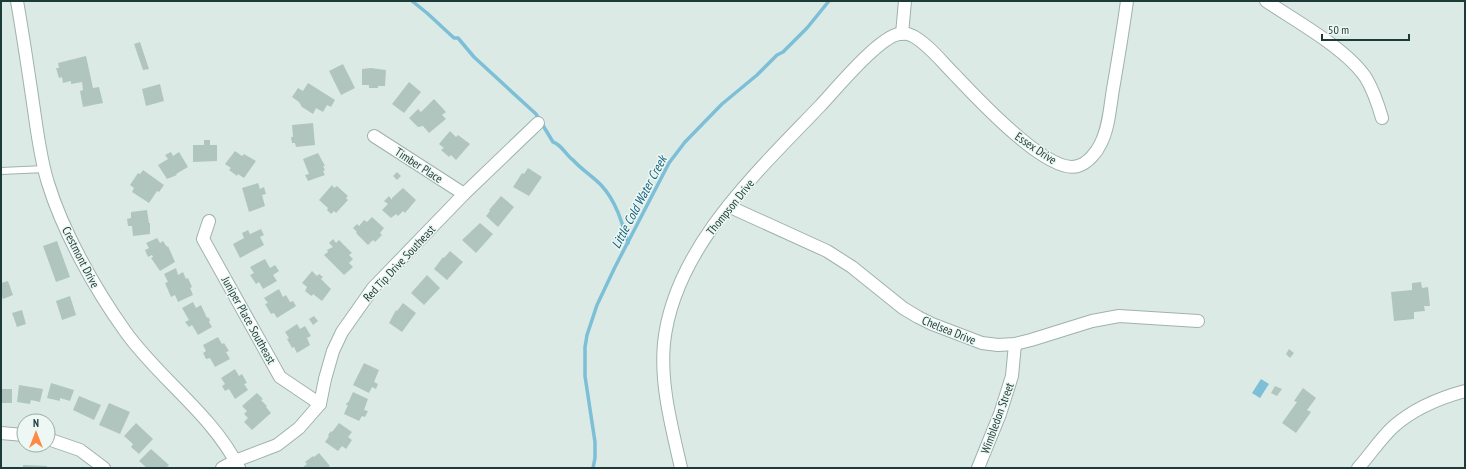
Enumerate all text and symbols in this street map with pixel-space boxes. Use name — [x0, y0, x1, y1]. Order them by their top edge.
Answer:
scale bar — [1322, 16, 1409, 42]
text: 50 m — [1328, 22, 1349, 37]
street label: Essex Drive — [1012, 129, 1060, 167]
street label: Timber Place — [392, 144, 446, 186]
water label: Little Cold Water Creek — [607, 151, 672, 251]
street label: Thompson Drive — [703, 176, 757, 238]
street label: Red Tip Drive Southeast — [360, 221, 439, 304]
street label: Crestmont Drive — [59, 224, 103, 290]
street label: Juniper Place Southeast — [218, 273, 280, 367]
street label: Chelsea Drive — [920, 312, 978, 348]
street label: Wimbledon Street — [977, 380, 1017, 456]
north arrow — [16, 413, 56, 453]
text: N — [33, 416, 39, 430]

